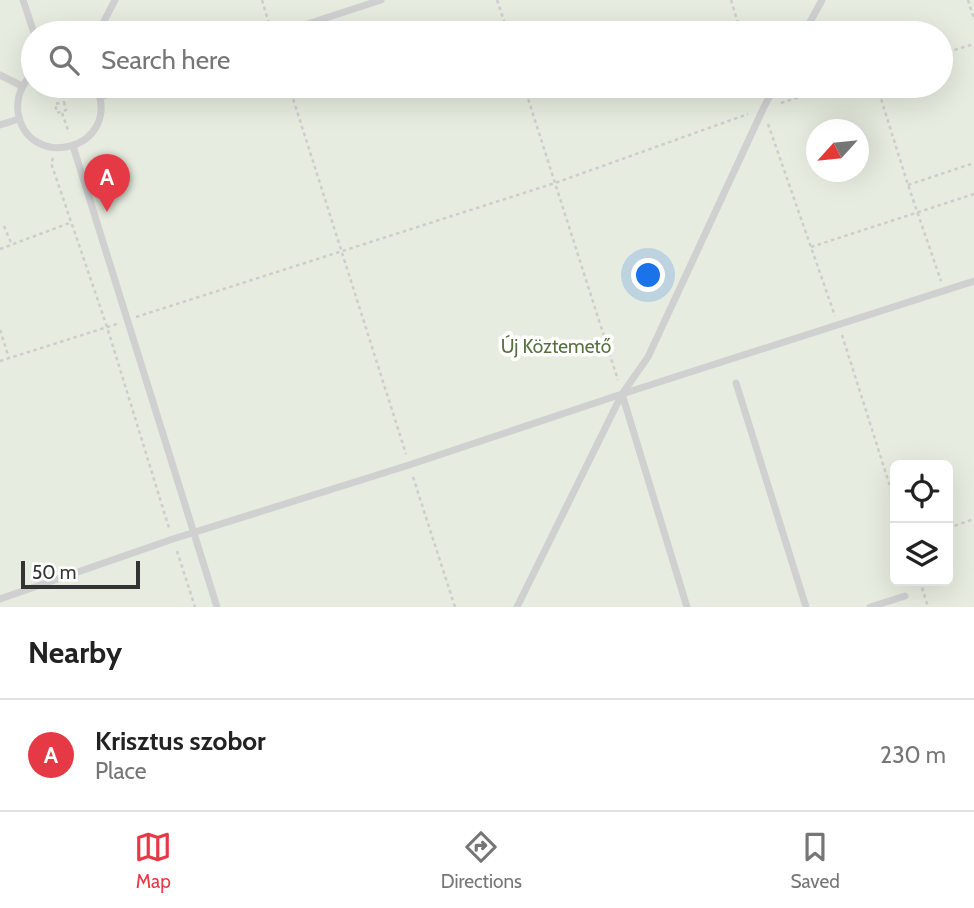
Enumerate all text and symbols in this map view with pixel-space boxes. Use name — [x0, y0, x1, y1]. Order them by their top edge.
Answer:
search box — [21, 21, 953, 98]
icon: search — [45, 41, 83, 79]
text: Search here — [101, 44, 230, 76]
north arrow — [806, 119, 869, 182]
pin: A — [84, 154, 130, 212]
your location — [631, 258, 665, 292]
park label: Új Köztemető — [501, 334, 611, 358]
map controls — [890, 460, 953, 586]
button: locate — [890, 460, 953, 523]
button: layers — [890, 523, 953, 586]
scale bar — [21, 558, 140, 590]
text: 50 m — [32, 561, 76, 584]
text: Nearby — [28, 634, 122, 671]
text: Krisztus szobor — [95, 725, 266, 757]
text: A — [44, 741, 58, 769]
text: 230 m — [880, 741, 946, 769]
text: Place — [95, 757, 147, 785]
tab: Map — [134, 828, 172, 893]
tab: Directions — [441, 828, 522, 893]
tab: Saved — [790, 828, 840, 893]

